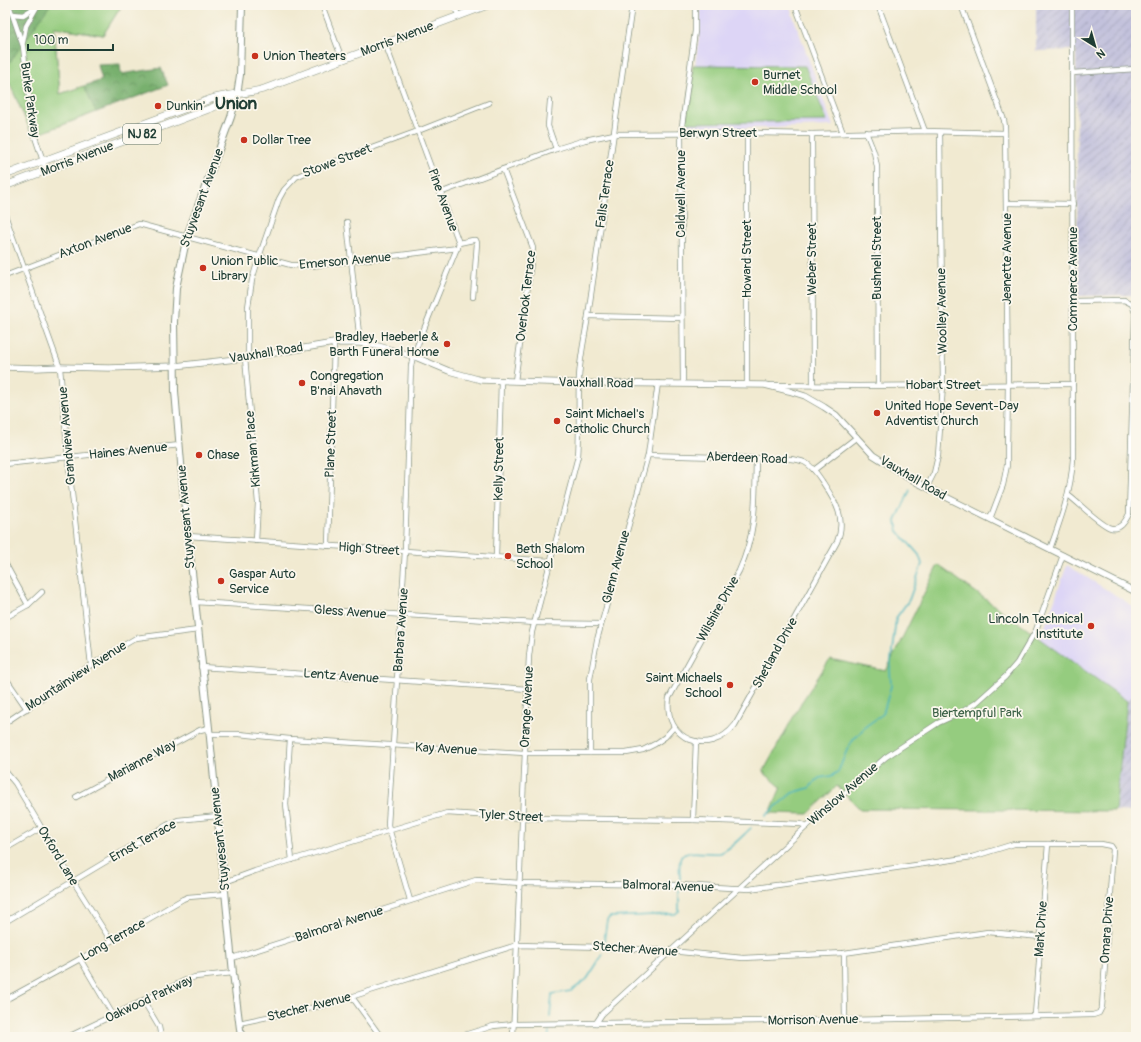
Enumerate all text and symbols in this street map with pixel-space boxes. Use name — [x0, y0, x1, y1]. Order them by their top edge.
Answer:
street label: Morris Avenue — [358, 18, 436, 60]
scale bar — [28, 26, 113, 52]
north arrow — [1075, 26, 1115, 66]
text: 100 m — [34, 33, 69, 48]
text: N — [1093, 46, 1108, 61]
place label: Union Theaters — [263, 48, 346, 64]
marker: Union Theaters — [250, 51, 260, 61]
street label: Burke Parkway — [17, 61, 43, 139]
place label: Burnet Middle School — [763, 67, 837, 98]
marker: Burnet Middle School — [750, 77, 760, 87]
district label: Union — [215, 93, 258, 114]
place label: Dunkin' — [166, 98, 205, 114]
marker: Dunkin' — [153, 101, 163, 111]
road number: NJ 82 — [123, 124, 161, 144]
street label: Berwyn Street — [679, 125, 758, 141]
place label: Dollar Tree — [252, 132, 311, 148]
marker: Dollar Tree — [239, 135, 249, 145]
street label: Morris Avenue — [38, 138, 116, 180]
street label: Stowe Street — [300, 140, 375, 182]
street label: Stuyvesant Avenue — [177, 146, 227, 250]
street label: Caldwell Avenue — [673, 150, 689, 238]
street label: Falls Terrace — [592, 158, 618, 229]
street label: Pine Avenue — [424, 166, 462, 234]
street label: Jeanette Avenue — [999, 213, 1015, 305]
street label: Bushnell Street — [869, 215, 885, 300]
street label: Axton Avenue — [56, 219, 134, 262]
street label: Howard Street — [739, 219, 755, 298]
street label: Weber Street — [804, 222, 820, 296]
street label: Commerce Avenue — [1065, 226, 1081, 331]
street label: Emerson Avenue — [298, 249, 392, 273]
street label: Overlook Terrace — [512, 249, 540, 342]
place label: Union Public Library — [211, 253, 279, 284]
marker: Union Public Library — [198, 263, 208, 273]
street label: Woolley Avenue — [933, 267, 951, 354]
place label: Bradley, Haeberle & Barth Funeral Home — [329, 329, 440, 360]
street label: Vauxhall Road — [228, 339, 304, 367]
marker: Bradley, Haeberle & Barth Funeral Home — [442, 339, 452, 349]
place label: Congregation B'nai Ahavath — [310, 368, 384, 399]
street label: Vauxhall Road — [559, 374, 633, 392]
street label: Hobart Street — [905, 377, 982, 393]
marker: Congregation B'nai Ahavath — [297, 378, 307, 388]
street label: Grandview Avenue — [55, 386, 79, 486]
place label: United Hope Sevent-Day Adventist Church — [885, 398, 1019, 429]
place label: Saint Michael's Catholic Church — [565, 406, 650, 437]
marker: United Hope Sevent-Day Adventist Church — [872, 408, 882, 418]
street label: Kirkman Place — [242, 409, 264, 488]
street label: Plane Street — [322, 409, 340, 478]
marker: Saint Michael's Catholic Church — [552, 416, 562, 426]
street label: Kelly Street — [490, 436, 508, 501]
street label: Haines Avenue — [88, 439, 169, 463]
place label: Chase — [207, 447, 240, 463]
street label: Aberdeen Road — [706, 449, 788, 467]
marker: Chase — [194, 450, 204, 460]
street label: Vauxhall Road — [877, 452, 949, 504]
street label: Stuyvesant Avenue — [173, 464, 198, 569]
street label: Glenn Avenue — [599, 528, 634, 605]
street label: High Street — [338, 539, 401, 559]
place label: Beth Shalom School — [516, 541, 585, 572]
marker: Beth Shalom School — [503, 551, 513, 561]
place label: Gaspar Auto Service — [229, 566, 296, 597]
street label: Wilshire Drive — [693, 573, 743, 644]
marker: Gaspar Auto Service — [216, 576, 226, 586]
street label: Barbara Avenue — [390, 587, 412, 672]
street label: Gless Avenue — [313, 601, 387, 623]
place label: Lincoln Technical Institute — [988, 611, 1084, 642]
street label: Shetland Drive — [749, 614, 801, 691]
marker: Lincoln Technical Institute — [1086, 621, 1096, 631]
street label: Mountainview Avenue — [23, 637, 130, 715]
street label: Lentz Avenue — [303, 665, 380, 687]
street label: Orange Avenue — [517, 665, 537, 748]
place label: Saint Michaels School — [645, 670, 722, 701]
marker: Saint Michaels School — [725, 680, 735, 690]
park label: Biertempful Park — [932, 705, 1023, 721]
street label: Marianne Way — [105, 736, 179, 786]
street label: Kay Avenue — [415, 739, 478, 759]
street label: Winslow Avenue — [805, 759, 882, 829]
street label: Stuyvesant Avenue — [207, 786, 233, 891]
street label: Tyler Street — [478, 806, 544, 826]
street label: Ernst Terrace — [107, 816, 180, 866]
street label: Oxford Lane — [34, 823, 82, 889]
street label: Balmoral Avenue — [622, 876, 715, 896]
street label: Omara Drive — [1097, 895, 1117, 964]
street label: Mark Drive — [1031, 900, 1051, 958]
street label: Balmoral Avenue — [293, 902, 386, 946]
street label: Long Terrace — [78, 915, 149, 965]
street label: Stecher Avenue — [592, 938, 679, 960]
street label: Oakwood Parkway — [103, 972, 196, 1026]
street label: Stecher Avenue — [265, 989, 353, 1025]
street label: Morrison Avenue — [767, 1011, 859, 1029]

